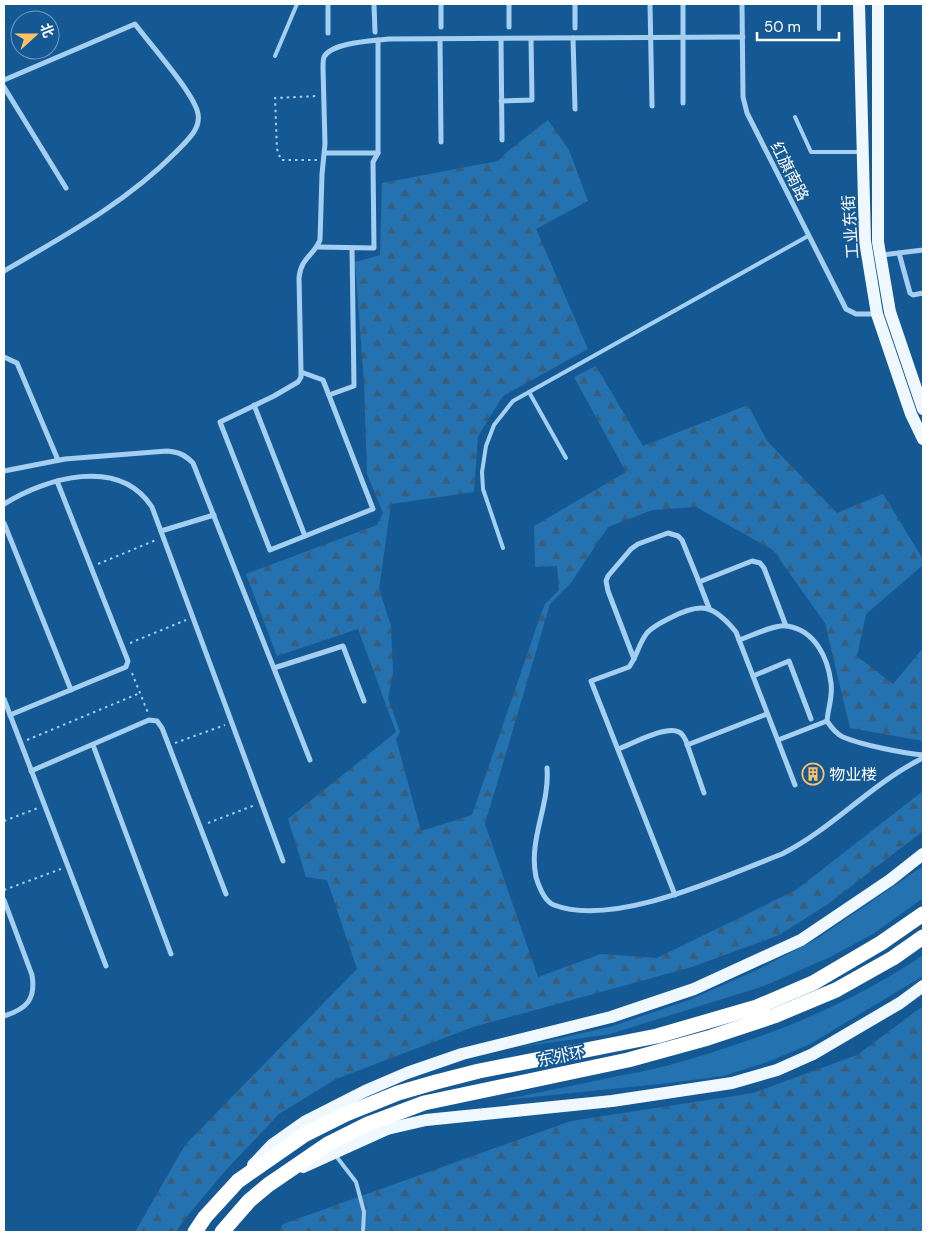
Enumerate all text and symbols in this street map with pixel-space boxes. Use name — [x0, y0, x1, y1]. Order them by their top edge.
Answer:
north arrow — [10, 10, 60, 60]
scale bar — [757, 10, 840, 42]
text: 50 m — [764, 17, 801, 37]
text: 北 — [36, 21, 58, 40]
street label: 红旗南路 — [766, 138, 813, 205]
street label: 工业东街 — [838, 194, 863, 260]
building icon: 物业楼 — [801, 762, 825, 786]
place label: 物业楼 — [829, 764, 877, 785]
street label: 东外环 — [535, 1041, 587, 1072]

